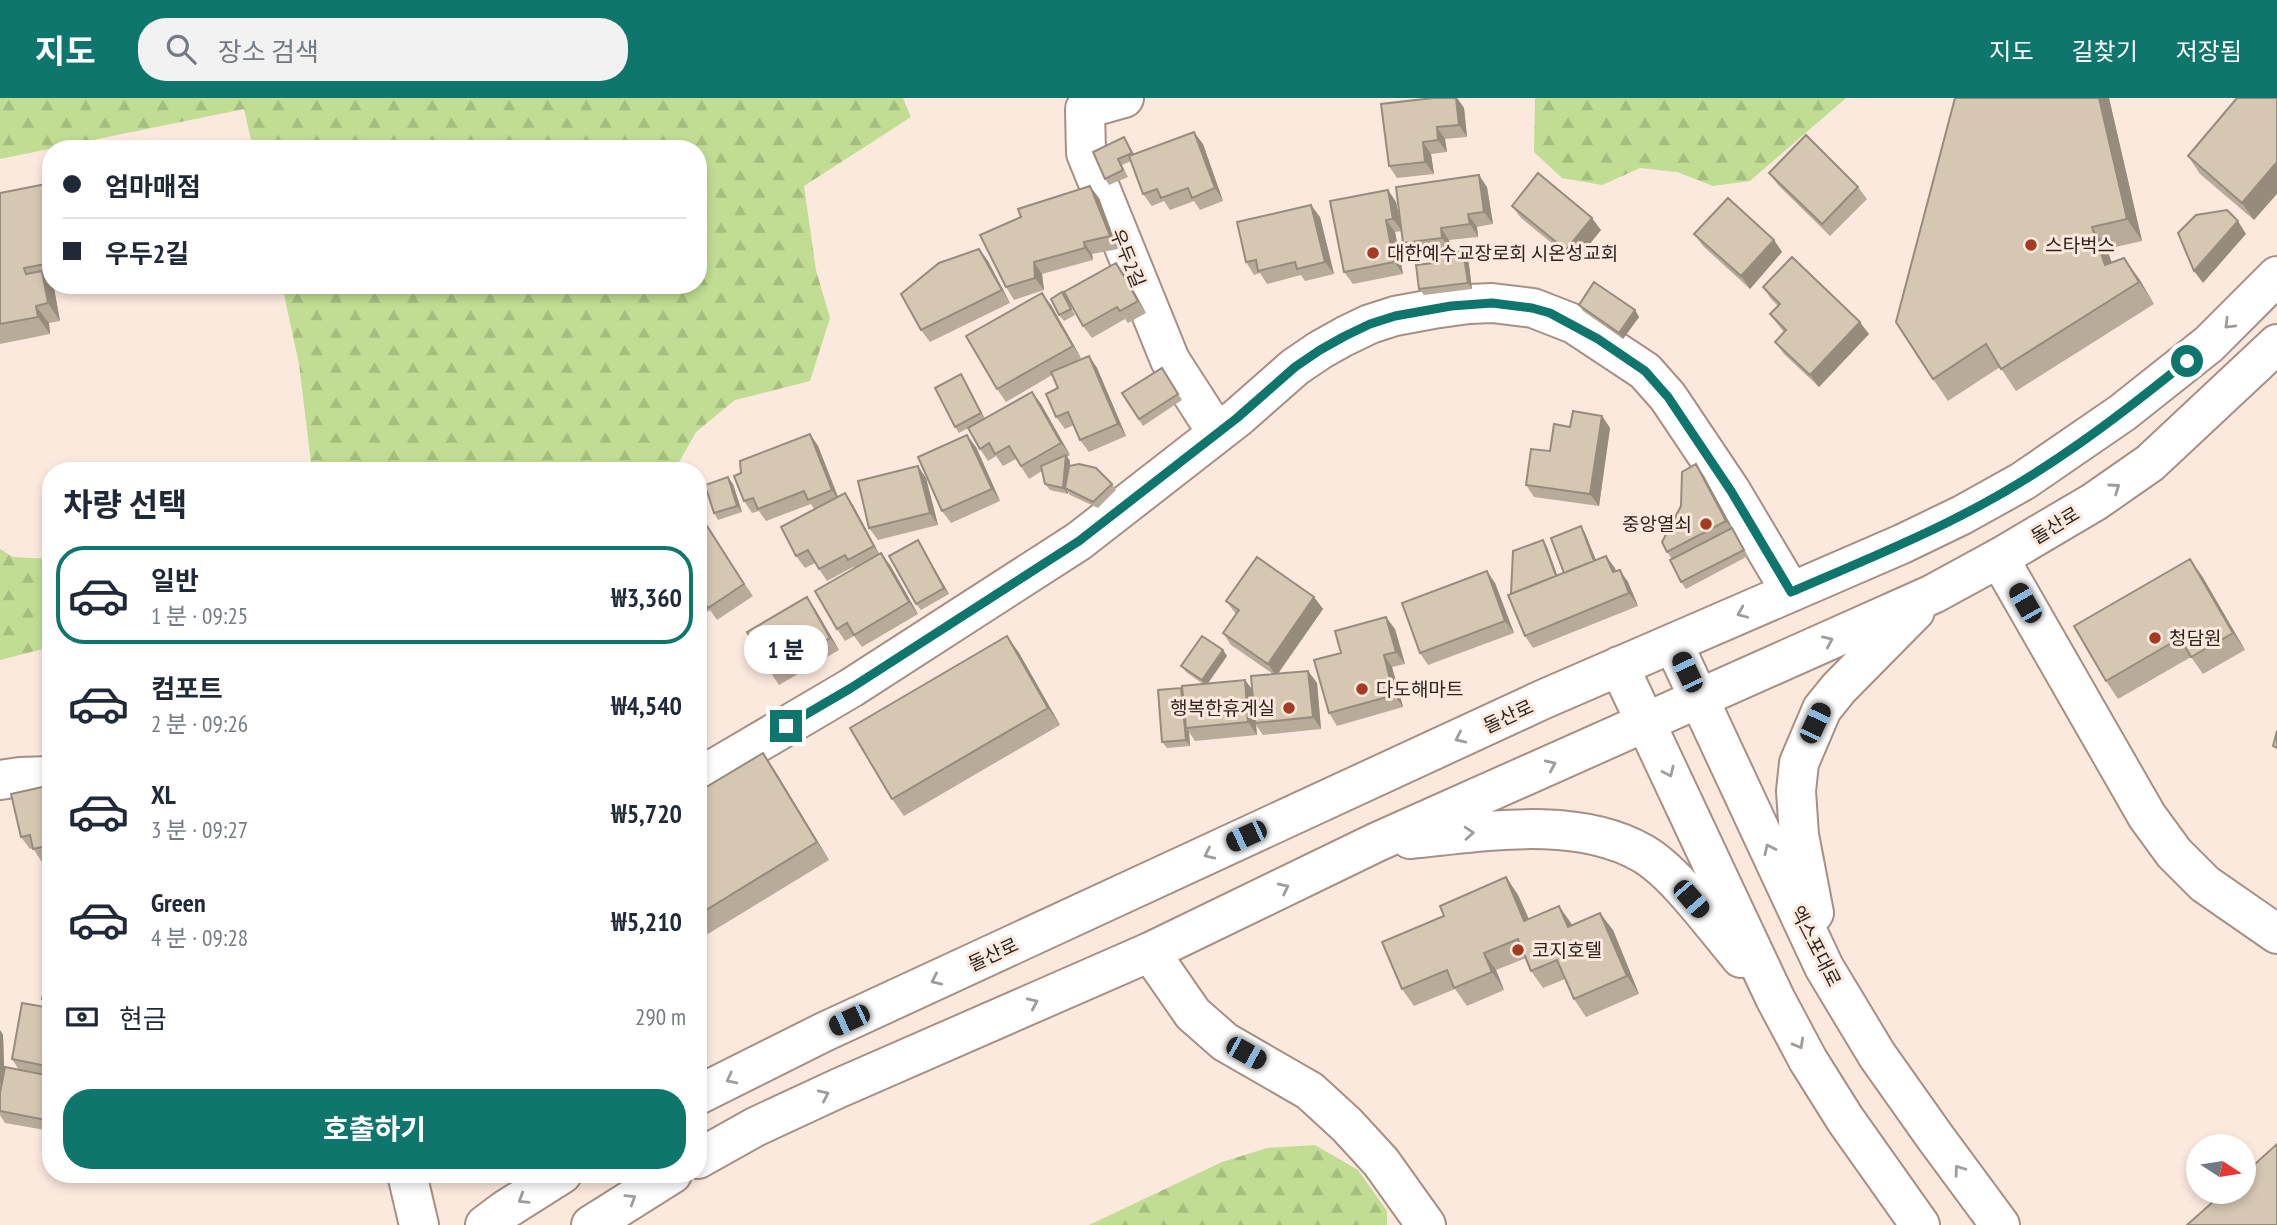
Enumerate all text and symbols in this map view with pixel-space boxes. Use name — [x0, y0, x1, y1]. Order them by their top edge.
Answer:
search box — [138, 18, 628, 81]
text: 지도 — [35, 29, 96, 72]
icon: search — [162, 30, 200, 68]
text: 장소 검색 — [218, 35, 319, 68]
text: 지도 — [1989, 36, 2034, 67]
text: 길찾기 — [2072, 36, 2138, 67]
text: 저장됨 — [2176, 36, 2242, 67]
text: 엄마매점 — [105, 170, 201, 203]
street label: 우두2길 — [1105, 225, 1151, 291]
place label: 스타벅스 — [2045, 233, 2115, 257]
text: 우두2길 — [105, 237, 189, 270]
marker: 스타벅스 — [2023, 237, 2039, 253]
place label: 대한예수교장로회 시온성교회 — [1387, 241, 1618, 265]
marker: 대한예수교장로회 시온성교회 — [1365, 245, 1381, 261]
one-way arrow — [2224, 315, 2237, 328]
route start — [2171, 345, 2203, 377]
text: 차량 선택 — [63, 483, 187, 525]
one-way arrow — [2107, 484, 2120, 496]
street label: 돌산로 — [2026, 501, 2084, 549]
place label: 중앙열쇠 — [1622, 512, 1692, 536]
marker: 중앙열쇠 — [1698, 516, 1714, 532]
icon: car — [67, 564, 130, 627]
text: 일반 — [151, 564, 199, 597]
car — [2006, 580, 2045, 626]
text: ₩3,360 — [611, 581, 682, 614]
text: 1 분 · 09:25 — [151, 601, 248, 630]
one-way arrow — [1736, 605, 1748, 619]
callout: 1 분 — [744, 624, 828, 674]
place label: 청담원 — [2169, 626, 2221, 650]
marker: 청담원 — [2147, 630, 2163, 646]
text: 1 분 — [768, 635, 804, 664]
one-way arrow — [1821, 635, 1833, 649]
car — [1669, 649, 1706, 695]
icon: car — [67, 672, 130, 735]
text: 컴포트 — [151, 672, 223, 705]
place label: 다도해마트 — [1376, 677, 1463, 701]
marker: 다도해마트 — [1354, 681, 1370, 697]
text: ₩4,540 — [611, 689, 682, 722]
street label: 돌산로 — [1479, 694, 1537, 738]
place label: 행복한휴게실 — [1170, 696, 1275, 720]
marker: 행복한휴게실 — [1281, 700, 1297, 716]
car — [1797, 700, 1834, 746]
text: 2 분 · 09:26 — [151, 709, 248, 738]
route end — [770, 710, 802, 742]
one-way arrow — [1455, 729, 1467, 743]
one-way arrow — [1544, 759, 1556, 773]
one-way arrow — [1661, 765, 1675, 778]
text: XL — [151, 778, 176, 811]
icon: car — [67, 780, 130, 843]
text: ₩5,720 — [611, 797, 682, 830]
text: 3 분 · 09:27 — [151, 815, 248, 844]
car — [1223, 818, 1270, 854]
one-way arrow — [1464, 826, 1475, 841]
one-way arrow — [1763, 844, 1777, 856]
one-way arrow — [1204, 846, 1216, 860]
car — [1670, 876, 1713, 922]
one-way arrow — [1277, 882, 1289, 896]
text: Green — [151, 886, 206, 919]
icon: car — [67, 888, 130, 951]
street label: 엑스포대로 — [1785, 902, 1847, 990]
text: ₩5,210 — [611, 905, 682, 938]
text: 4 분 · 09:28 — [151, 923, 248, 952]
street label: 돌산로 — [964, 932, 1022, 976]
place label: 코지호텔 — [1532, 938, 1602, 962]
marker: 코지호텔 — [1510, 942, 1526, 958]
one-way arrow — [931, 972, 943, 986]
icon: cash — [63, 998, 101, 1036]
one-way arrow — [1026, 998, 1038, 1012]
text: 현금 — [119, 1002, 167, 1035]
text: 290 m — [635, 1002, 686, 1031]
car — [826, 1002, 873, 1038]
car — [1223, 1034, 1270, 1072]
one-way arrow — [1791, 1036, 1804, 1049]
one-way arrow — [726, 1070, 738, 1084]
button: 호출하기 — [63, 1089, 686, 1169]
one-way arrow — [817, 1089, 830, 1103]
north arrow — [2186, 1134, 2256, 1204]
map controls — [2186, 1134, 2256, 1204]
one-way arrow — [1955, 1166, 1967, 1178]
one-way arrow — [518, 1190, 531, 1203]
one-way arrow — [624, 1195, 637, 1208]

